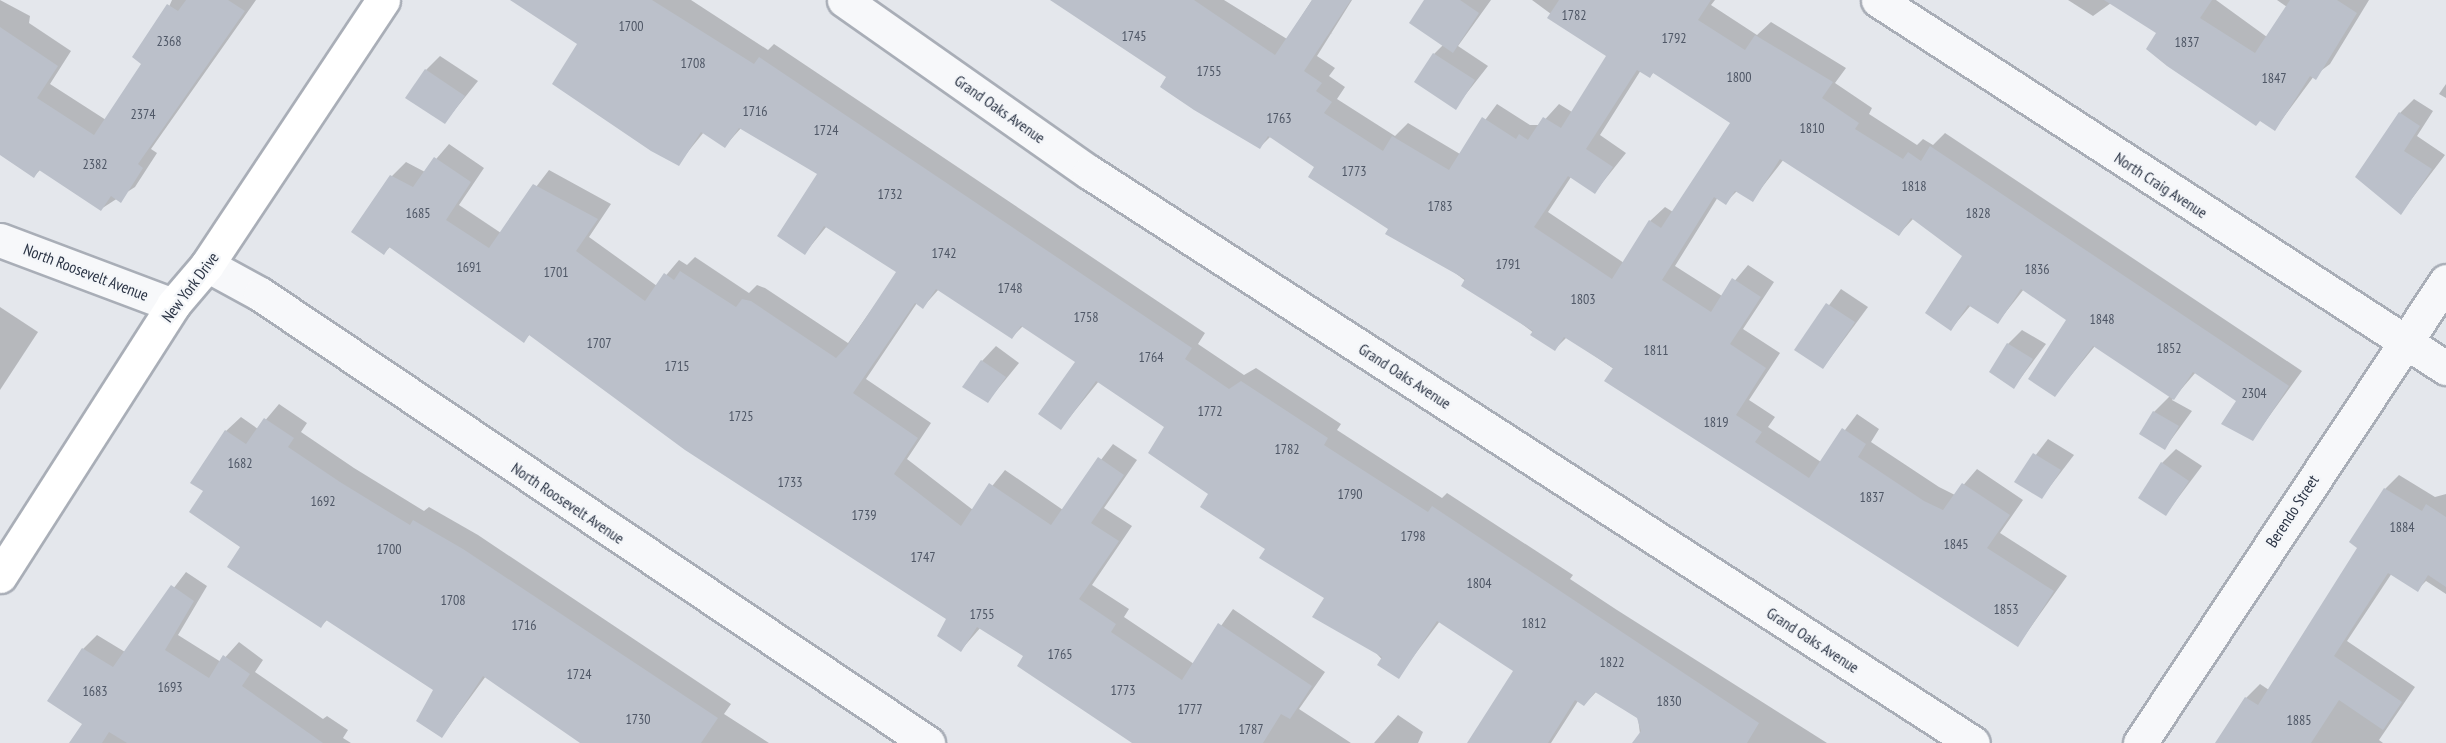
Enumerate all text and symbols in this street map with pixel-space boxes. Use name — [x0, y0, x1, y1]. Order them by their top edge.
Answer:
house number: 1782 — [1561, 7, 1587, 23]
house number: 1700 — [618, 18, 644, 34]
house number: 1745 — [1121, 28, 1147, 44]
house number: 1792 — [1661, 30, 1687, 46]
house number: 2368 — [156, 33, 182, 49]
house number: 1837 — [2174, 34, 2200, 50]
house number: 1708 — [680, 55, 706, 71]
house number: 1755 — [1196, 63, 1222, 79]
house number: 1800 — [1726, 69, 1752, 85]
house number: 1847 — [2261, 70, 2287, 86]
street label: Grand Oaks Avenue — [951, 71, 1049, 147]
house number: 1716 — [742, 103, 768, 119]
house number: 2374 — [130, 106, 156, 122]
house number: 1763 — [1266, 110, 1292, 126]
house number: 1810 — [1799, 120, 1825, 136]
house number: 1724 — [813, 122, 839, 138]
street label: North Craig Avenue — [2111, 148, 2211, 222]
house number: 2382 — [82, 156, 108, 172]
house number: 1773 — [1341, 163, 1367, 179]
house number: 1818 — [1901, 178, 1927, 194]
house number: 1732 — [877, 186, 903, 202]
house number: 1783 — [1427, 198, 1453, 214]
house number: 1685 — [405, 205, 431, 221]
house number: 1828 — [1965, 205, 1991, 221]
street label: North Roosevelt Avenue — [21, 239, 151, 305]
house number: 1742 — [931, 245, 957, 261]
street label: New York Drive — [157, 248, 223, 326]
house number: 1791 — [1495, 256, 1521, 272]
house number: 1691 — [456, 259, 482, 275]
house number: 1836 — [2024, 261, 2050, 277]
house number: 1701 — [543, 264, 569, 280]
house number: 1748 — [997, 280, 1023, 296]
house number: 1803 — [1570, 291, 1596, 307]
house number: 1758 — [1073, 309, 1099, 325]
house number: 1848 — [2089, 311, 2115, 327]
house number: 1707 — [586, 335, 612, 351]
street label: Grand Oaks Avenue — [1355, 339, 1455, 413]
house number: 1852 — [2156, 340, 2182, 356]
house number: 1811 — [1643, 342, 1669, 358]
house number: 1764 — [1138, 349, 1164, 365]
house number: 1715 — [664, 358, 690, 374]
house number: 2304 — [2241, 385, 2267, 401]
house number: 1772 — [1197, 403, 1223, 419]
house number: 1725 — [728, 408, 754, 424]
house number: 1819 — [1703, 414, 1729, 430]
house number: 1782 — [1274, 441, 1300, 457]
house number: 1682 — [227, 455, 253, 471]
street label: North Roosevelt Avenue — [508, 458, 628, 548]
street label: Berendo Street — [2261, 471, 2323, 551]
house number: 1733 — [777, 474, 803, 490]
house number: 1790 — [1337, 486, 1363, 502]
house number: 1837 — [1859, 489, 1885, 505]
house number: 1692 — [310, 493, 336, 509]
house number: 1739 — [851, 507, 877, 523]
house number: 1884 — [2389, 519, 2415, 535]
house number: 1798 — [1400, 528, 1426, 544]
house number: 1845 — [1943, 536, 1969, 552]
house number: 1700 — [376, 541, 402, 557]
house number: 1747 — [910, 549, 936, 565]
house number: 1804 — [1466, 575, 1492, 591]
house number: 1708 — [440, 592, 466, 608]
house number: 1853 — [1993, 601, 2019, 617]
street label: Grand Oaks Avenue — [1763, 603, 1863, 677]
house number: 1755 — [969, 606, 995, 622]
house number: 1812 — [1521, 615, 1547, 631]
house number: 1716 — [511, 617, 537, 633]
house number: 1765 — [1047, 646, 1073, 662]
house number: 1822 — [1599, 654, 1625, 670]
house number: 1724 — [566, 666, 592, 682]
house number: 1693 — [157, 679, 183, 695]
house number: 1773 — [1110, 682, 1136, 698]
house number: 1683 — [82, 683, 108, 699]
house number: 1830 — [1656, 693, 1682, 709]
house number: 1777 — [1177, 701, 1203, 717]
house number: 1730 — [625, 711, 651, 727]
house number: 1885 — [2286, 712, 2312, 728]
house number: 1787 — [1238, 721, 1264, 737]

